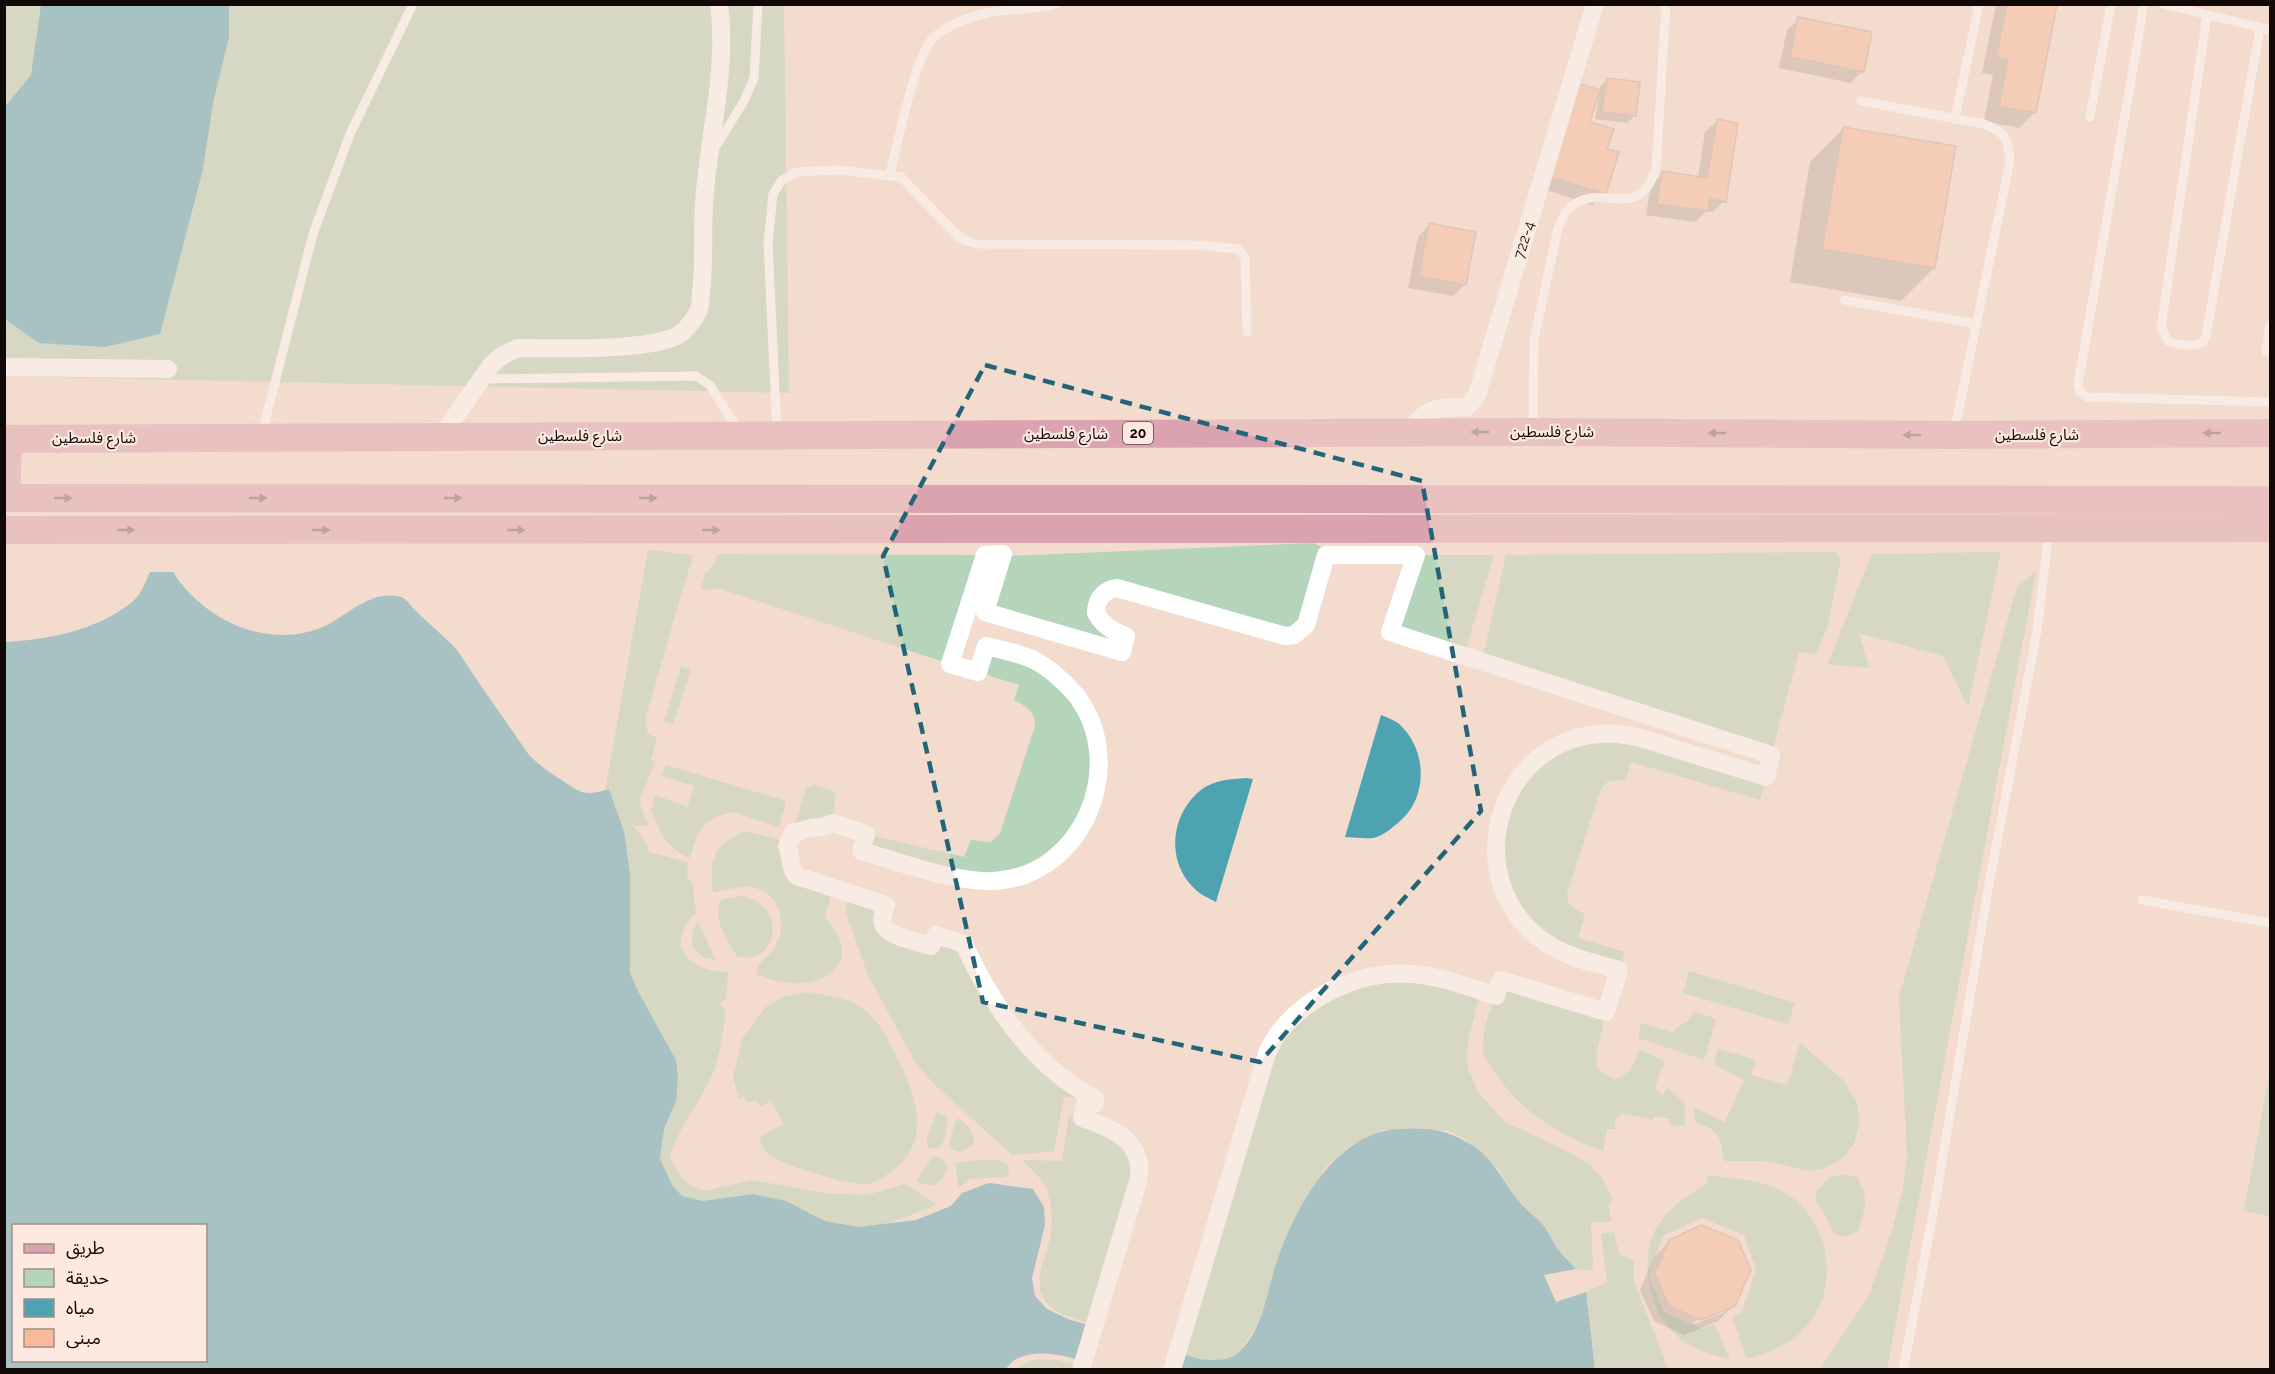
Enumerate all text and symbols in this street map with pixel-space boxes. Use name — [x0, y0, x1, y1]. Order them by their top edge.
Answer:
street label: 722-4 — [1510, 219, 1538, 261]
road number: 20 — [1123, 422, 1153, 444]
street label: شارع فلسطين — [1510, 423, 1594, 444]
street label: شارع فلسطين — [1024, 425, 1108, 446]
street label: شارع فلسطين — [1995, 426, 2079, 447]
street label: شارع فلسطين — [538, 427, 622, 448]
one-way arrow — [1471, 427, 1490, 437]
one-way arrow — [1708, 428, 1727, 438]
one-way arrow — [2203, 428, 2222, 438]
street label: شارع فلسطين — [52, 429, 136, 450]
one-way arrow — [1903, 430, 1922, 440]
one-way arrow — [53, 493, 72, 503]
one-way arrow — [248, 493, 267, 503]
one-way arrow — [443, 493, 462, 503]
one-way arrow — [638, 493, 657, 503]
one-way arrow — [116, 525, 135, 535]
one-way arrow — [311, 525, 330, 535]
one-way arrow — [506, 525, 525, 535]
one-way arrow — [701, 525, 720, 535]
legend — [12, 1224, 207, 1362]
text: طريق — [66, 1237, 105, 1259]
text: حديقة — [66, 1267, 109, 1288]
text: مياه — [66, 1297, 95, 1318]
text: مبنى — [66, 1327, 101, 1349]

